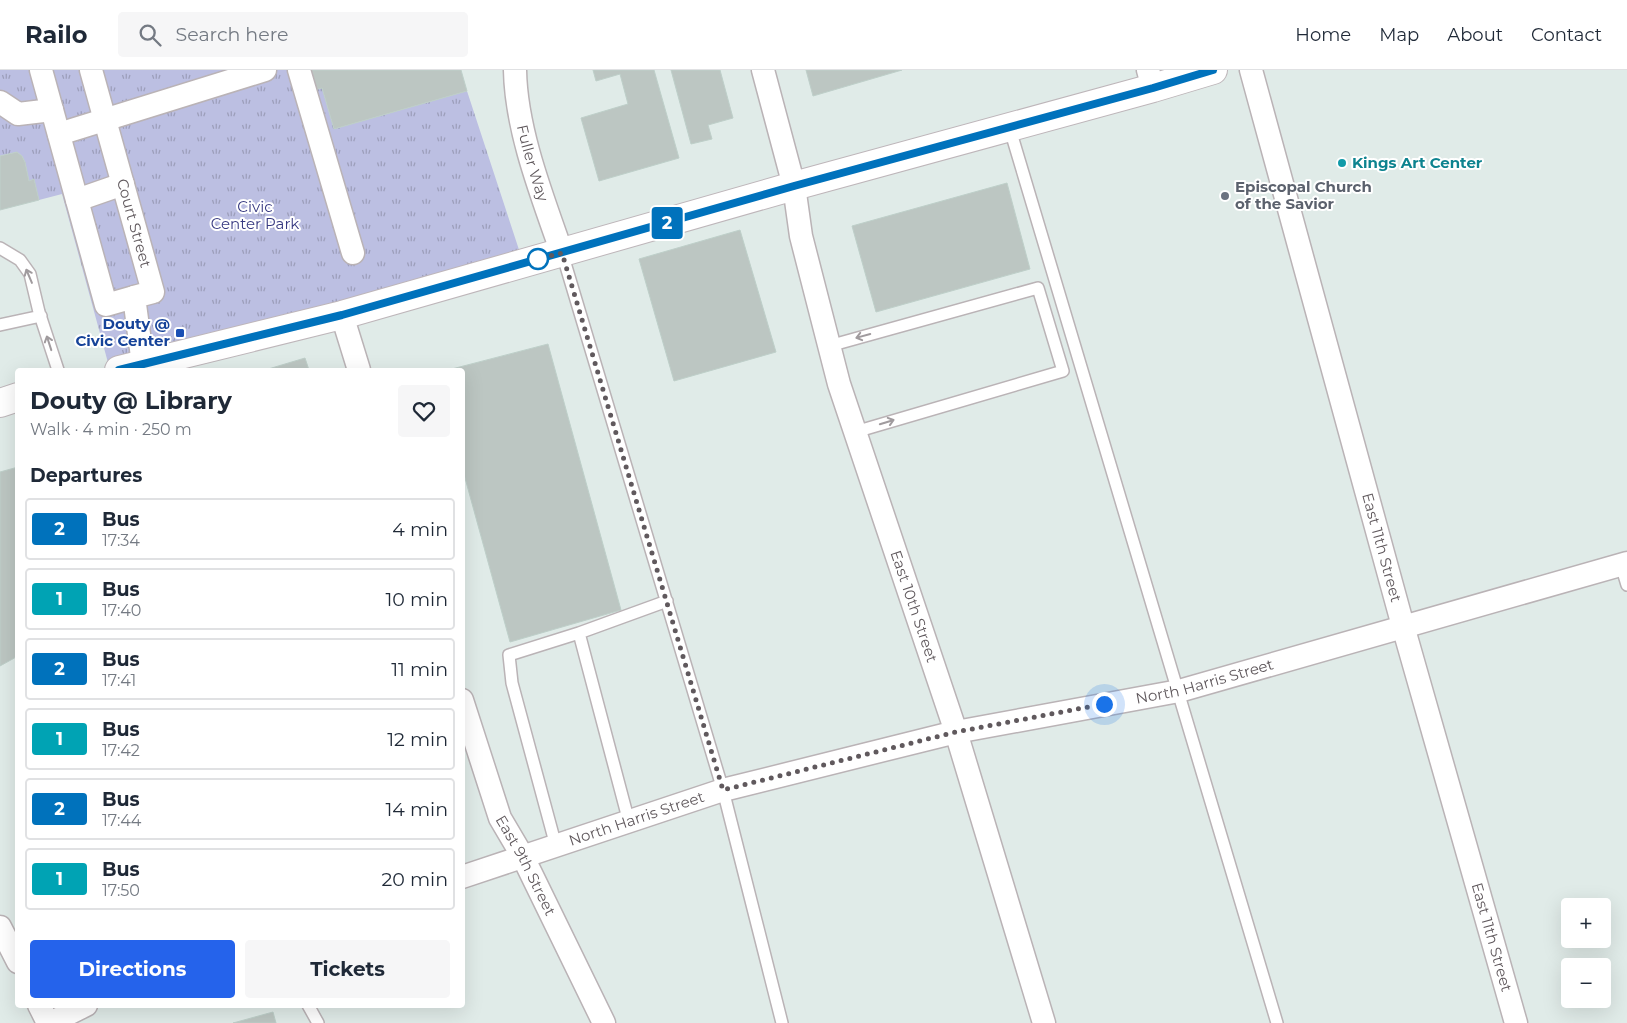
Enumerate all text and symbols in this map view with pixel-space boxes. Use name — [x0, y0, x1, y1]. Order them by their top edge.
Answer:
search box — [118, 12, 468, 57]
text: Railo — [25, 20, 88, 49]
icon: search — [136, 21, 164, 49]
text: Search here — [176, 23, 289, 46]
text: Home — [1295, 24, 1351, 46]
text: Map — [1379, 24, 1419, 46]
text: About — [1447, 24, 1503, 46]
text: Contact — [1531, 24, 1602, 46]
street label: Fuller Way — [513, 123, 553, 205]
place label: Kings Art Center — [1352, 153, 1483, 172]
marker: Kings Art Center — [1336, 157, 1348, 169]
street label: Court Street — [113, 176, 156, 270]
place label: Episcopal Church of the Savior — [1235, 177, 1372, 213]
marker: Episcopal Church of the Savior — [1219, 190, 1231, 202]
park label: Civic Center Park — [211, 197, 299, 233]
line badge: 2 — [651, 207, 683, 239]
text: 2 — [662, 212, 672, 234]
unlabelled marker — [527, 248, 549, 270]
one-way arrow — [24, 268, 34, 283]
place label: Douty @ Civic Center — [75, 314, 171, 350]
marker: Douty @ Civic Center — [174, 327, 186, 339]
one-way arrow — [855, 332, 871, 342]
one-way arrow — [44, 335, 54, 351]
button: heart — [398, 385, 450, 437]
text: Douty @ Library — [30, 386, 232, 415]
one-way arrow — [879, 417, 895, 427]
text: Walk · 4 min · 250 m — [30, 420, 192, 439]
text: Departures — [30, 464, 142, 487]
street label: East 11th Street — [1358, 491, 1406, 604]
text: Bus — [102, 508, 140, 531]
text: 2 — [54, 518, 65, 540]
text: 4 min — [392, 518, 448, 541]
text: 17:34 — [102, 531, 140, 550]
street label: East 10th Street — [887, 548, 942, 665]
text: Bus — [102, 578, 140, 601]
text: 1 — [56, 588, 63, 610]
text: 10 min — [385, 588, 448, 611]
text: 17:40 — [102, 601, 141, 620]
text: Bus — [102, 648, 140, 671]
street label: North Harris Street — [1134, 655, 1276, 708]
text: 2 — [54, 658, 65, 680]
text: 11 min — [391, 658, 448, 681]
text: 17:41 — [102, 671, 136, 690]
your location — [1092, 692, 1117, 717]
text: Bus — [102, 718, 140, 741]
text: 1 — [56, 728, 63, 750]
text: 12 min — [387, 728, 448, 751]
text: 17:42 — [102, 741, 140, 760]
street label: North Harris Street — [566, 787, 707, 850]
text: Bus — [102, 788, 140, 811]
text: 2 — [54, 798, 65, 820]
text: 14 min — [385, 798, 448, 821]
text: 17:44 — [102, 811, 141, 830]
street label: East 9th Street — [492, 812, 560, 919]
text: Bus — [102, 858, 140, 881]
text: 1 — [56, 868, 63, 890]
text: 20 min — [382, 868, 448, 891]
street label: East 11th Street — [1468, 880, 1517, 994]
text: 17:50 — [102, 881, 140, 900]
map controls — [1561, 898, 1611, 1008]
button: + — [1561, 898, 1611, 948]
button: Directions — [30, 940, 235, 998]
button: Tickets — [245, 940, 450, 998]
button: − — [1561, 958, 1611, 1008]

